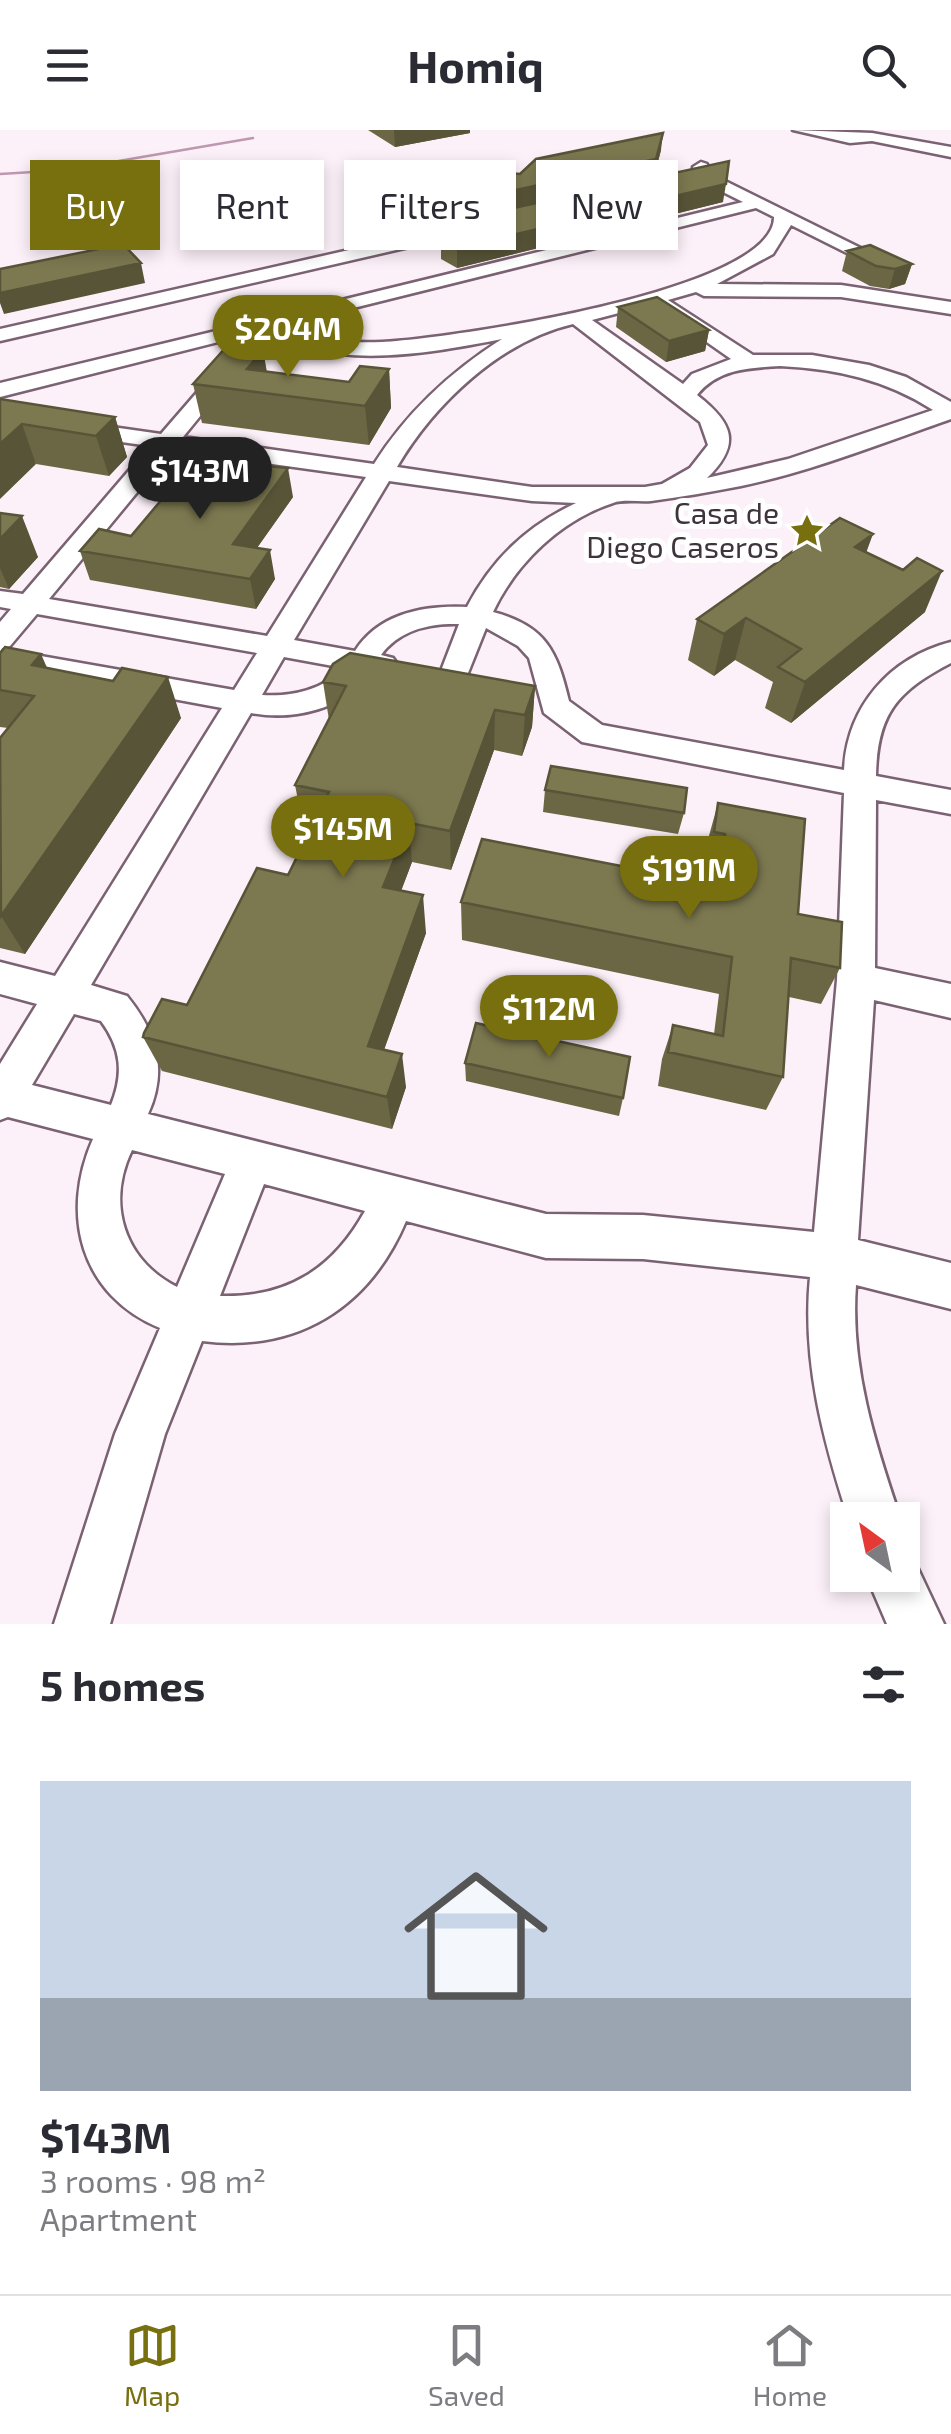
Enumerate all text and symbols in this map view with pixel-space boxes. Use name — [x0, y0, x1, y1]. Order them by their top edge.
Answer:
icon: menu — [40, 38, 95, 93]
text: Homiq — [407, 38, 544, 92]
icon: search — [856, 38, 911, 93]
chip: Buy — [30, 160, 160, 250]
chip: Rent — [180, 160, 324, 250]
chip: Filters — [344, 160, 516, 250]
chip: New — [536, 160, 678, 250]
pin: $204M — [218, 295, 358, 380]
text: $204M — [234, 308, 342, 346]
pin: $143M — [130, 437, 270, 522]
text: $143M — [150, 450, 250, 488]
place label: Casa de Diego Caseros — [586, 494, 779, 564]
place icon: Casa de Diego Caseros — [788, 512, 826, 550]
pin: $145M — [273, 795, 413, 880]
text: $145M — [293, 808, 393, 846]
pin: $191M — [619, 836, 759, 921]
text: $191M — [642, 849, 736, 887]
pin: $112M — [479, 975, 619, 1060]
text: $112M — [502, 988, 596, 1026]
north arrow — [830, 1502, 920, 1592]
map controls — [830, 1502, 920, 1592]
icon: filters — [856, 1657, 911, 1712]
text: 5 homes — [40, 1659, 205, 1709]
icon: home — [386, 1846, 566, 2026]
text: $143M — [40, 2111, 172, 2161]
text: 3 rooms · 98 m² — [40, 2161, 266, 2199]
text: Apartment — [40, 2199, 197, 2237]
tab: Map — [124, 2318, 180, 2412]
tab: Saved — [428, 2318, 505, 2412]
tab: Home — [753, 2318, 827, 2412]

